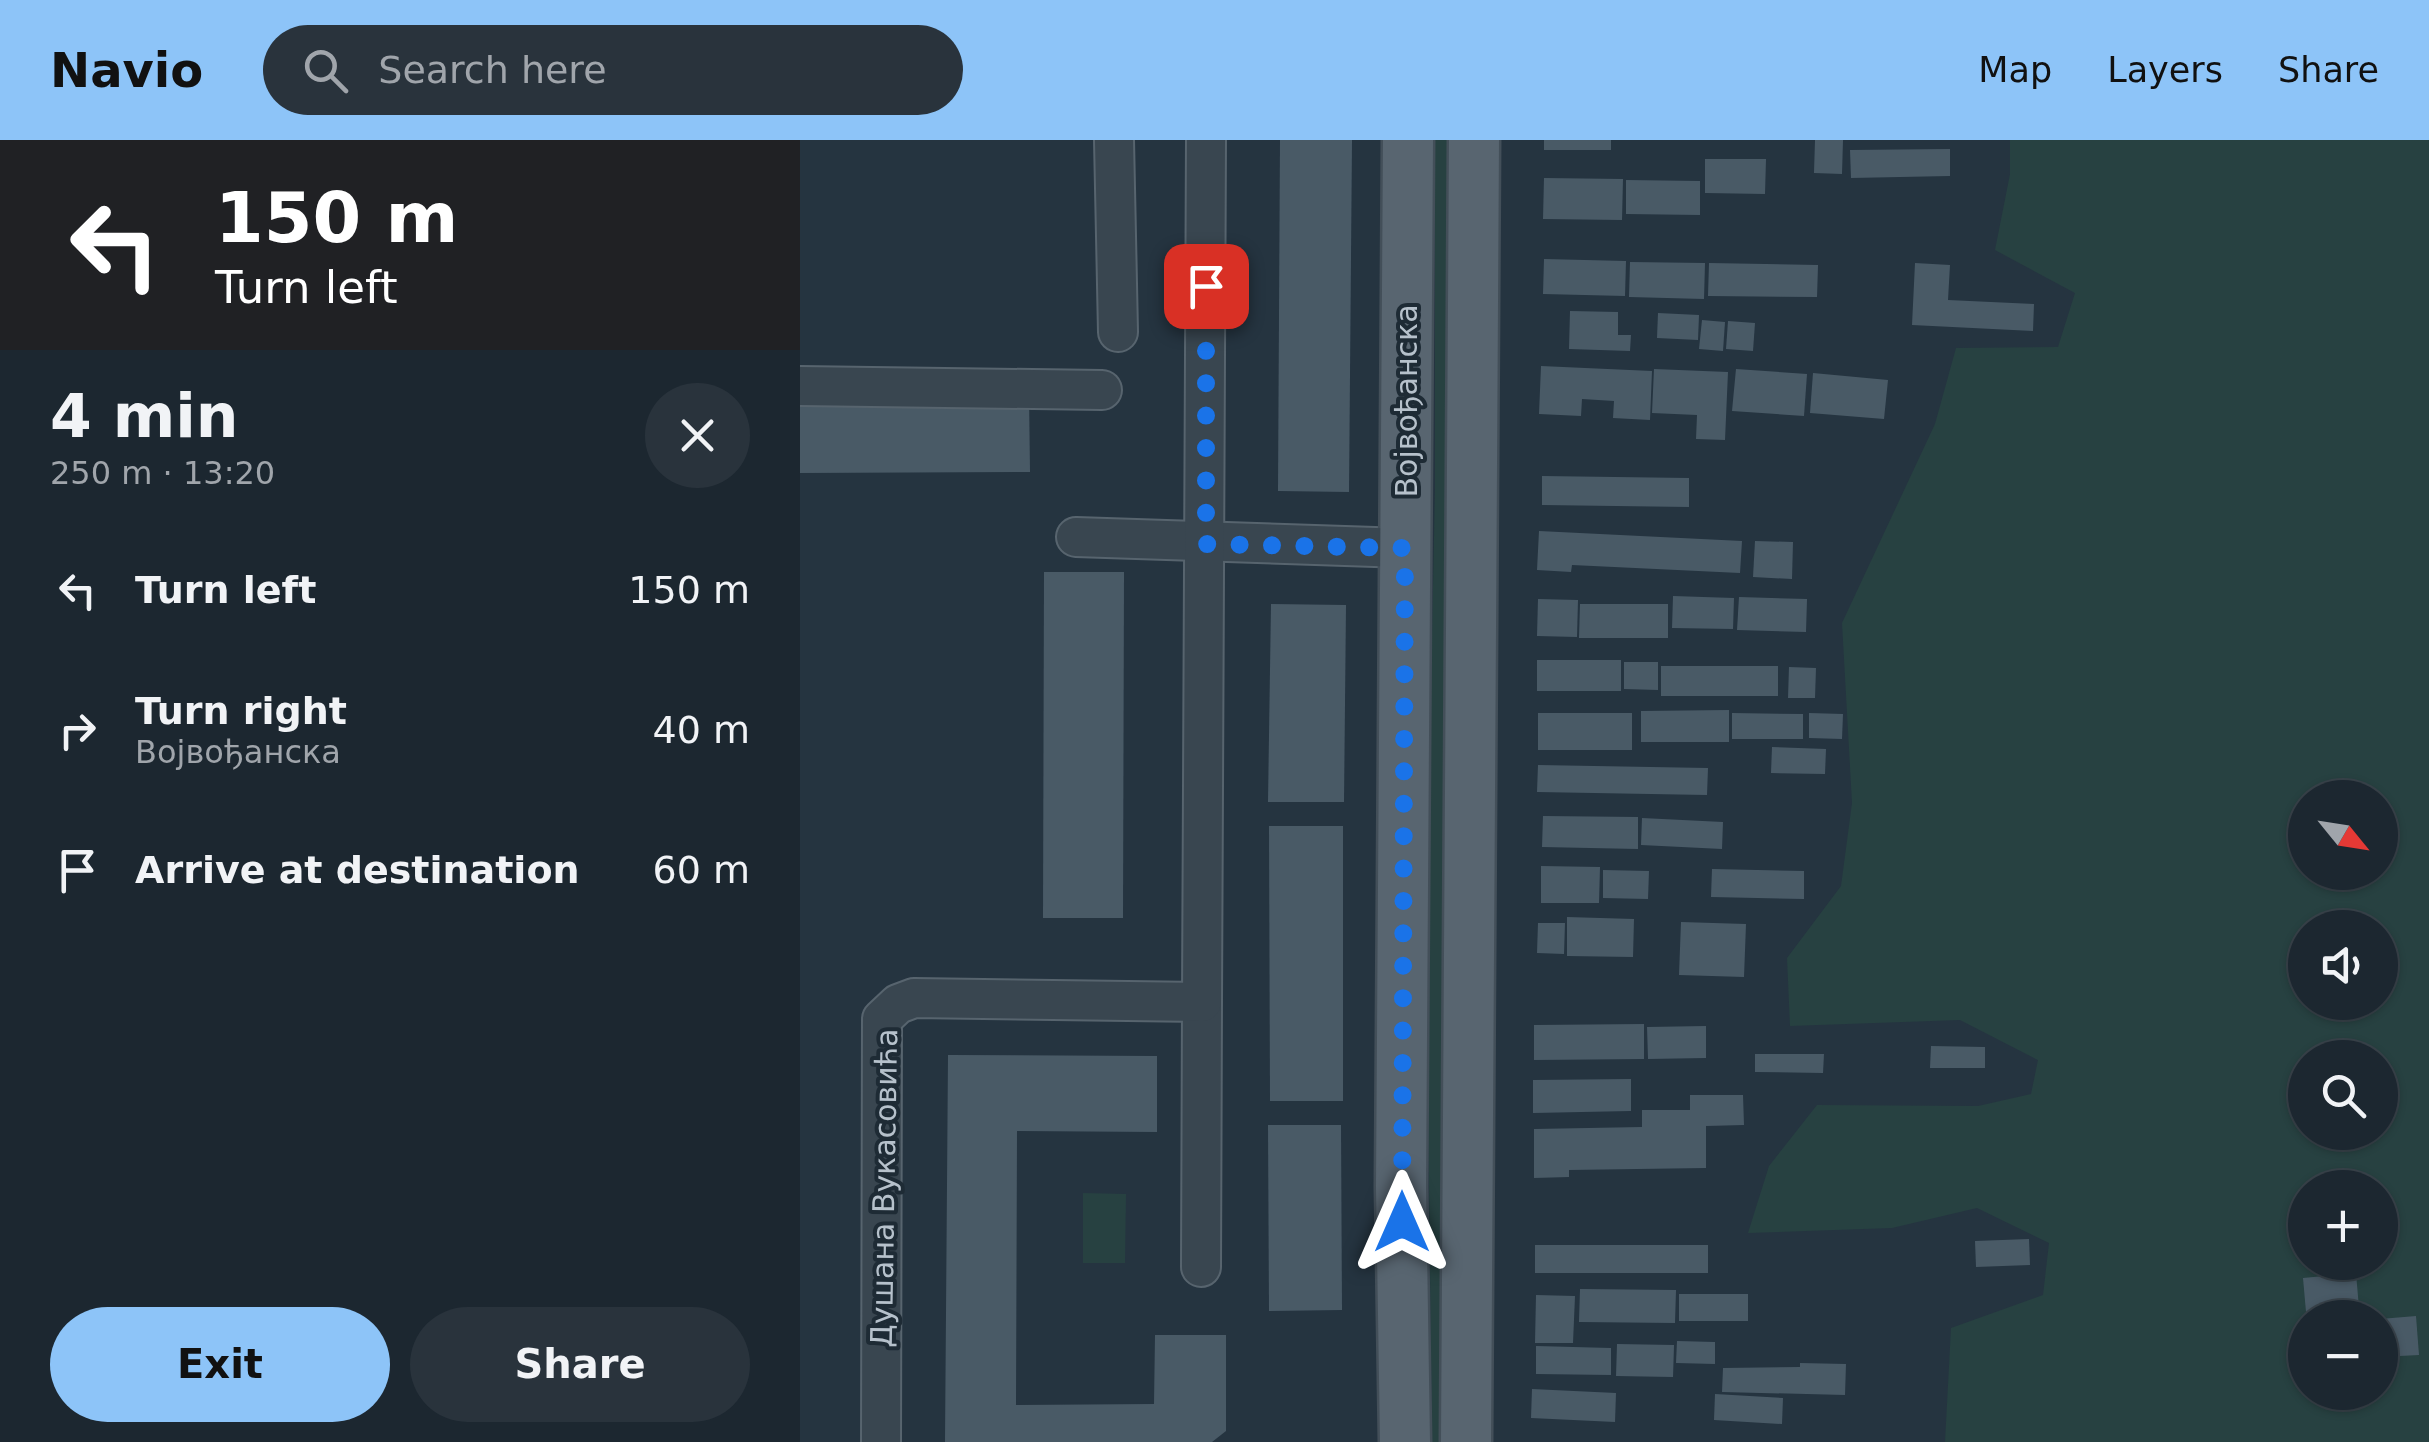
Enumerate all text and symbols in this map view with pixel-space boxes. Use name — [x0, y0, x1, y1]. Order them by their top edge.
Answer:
search box — [263, 25, 963, 115]
text: Navio — [50, 42, 203, 98]
icon: search — [298, 43, 353, 98]
text: Search here — [378, 48, 607, 92]
text: Map — [1978, 50, 2052, 90]
text: Layers — [2107, 50, 2223, 90]
text: Share — [2278, 50, 2379, 90]
text: 150 m — [215, 177, 458, 259]
icon: left — [50, 180, 180, 310]
pin — [1164, 244, 1249, 329]
icon: arrive — [1179, 259, 1234, 314]
text: Turn left — [215, 261, 398, 314]
street label: Војвођанска — [1389, 304, 1424, 498]
text: 4 min — [50, 381, 238, 451]
button: close — [645, 383, 750, 488]
text: 250 m · 13:20 — [50, 454, 275, 492]
icon: left — [50, 563, 105, 618]
text: Turn left — [135, 568, 316, 612]
text: 150 m — [628, 568, 750, 612]
text: Turn right — [135, 689, 347, 733]
icon: right — [50, 703, 105, 758]
text: 40 m — [653, 708, 750, 752]
text: Војвођанска — [135, 733, 341, 771]
north arrow — [2288, 780, 2398, 890]
map controls — [2288, 780, 2398, 1410]
icon: arrive — [50, 843, 105, 898]
text: Arrive at destination — [135, 848, 580, 892]
text: 60 m — [653, 848, 750, 892]
button: sound — [2288, 910, 2398, 1020]
street label: Душана Вукасовића — [864, 1028, 904, 1348]
button: search — [2288, 1040, 2398, 1150]
position arrow — [1350, 1170, 1454, 1274]
button: + — [2288, 1170, 2398, 1280]
button: − — [2288, 1300, 2398, 1410]
button: Exit — [50, 1307, 390, 1422]
button: Share — [410, 1307, 750, 1422]

